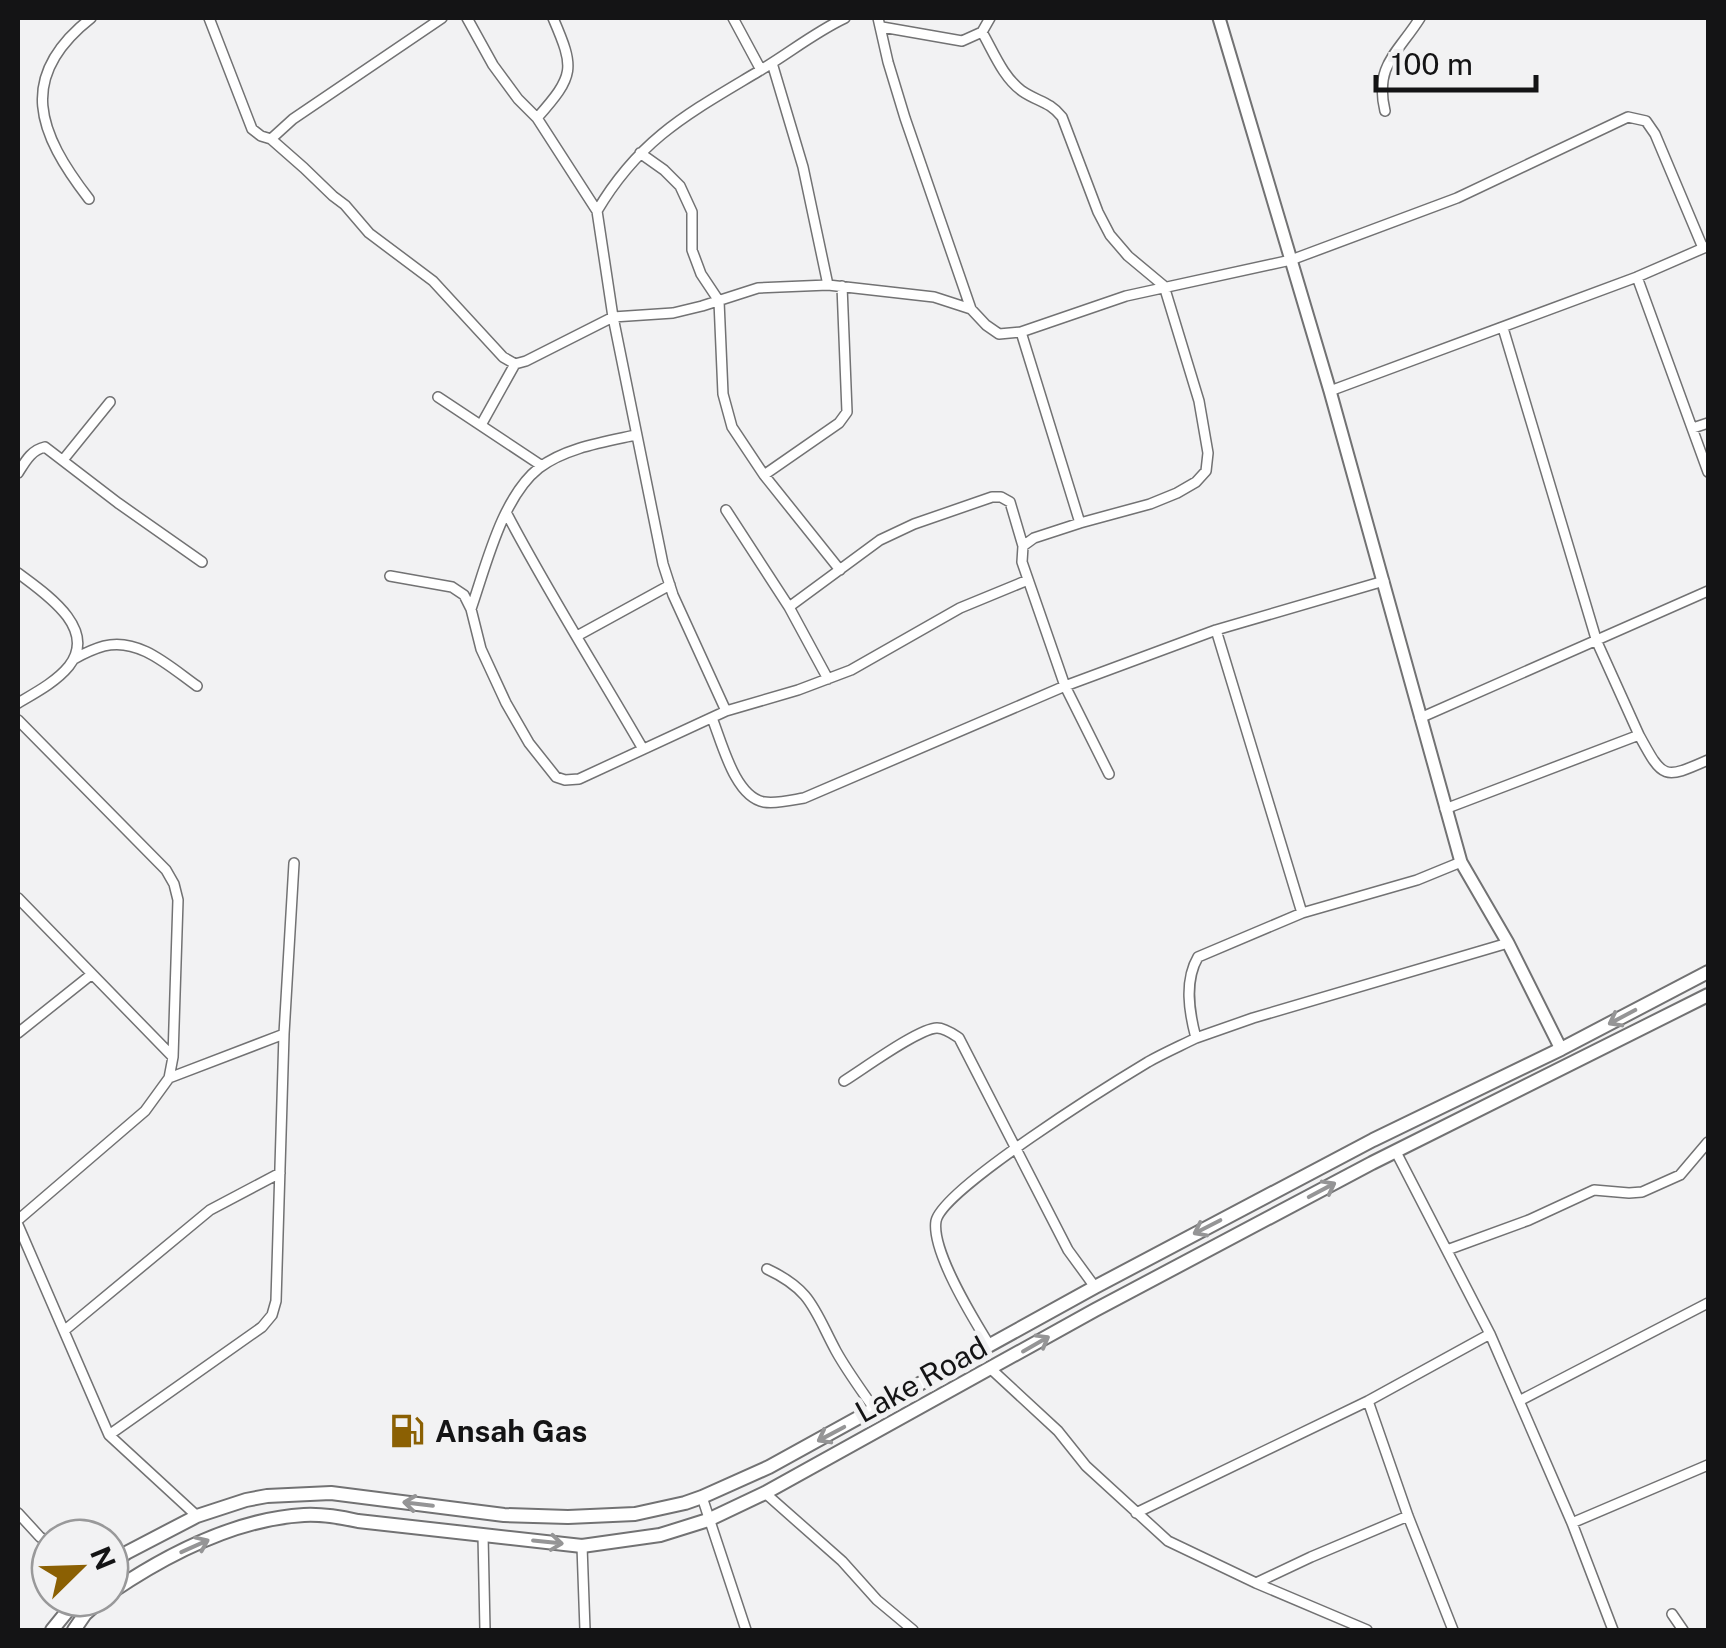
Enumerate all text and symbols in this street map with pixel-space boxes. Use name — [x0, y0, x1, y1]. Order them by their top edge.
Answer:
scale bar — [1376, 30, 1536, 92]
text: 100 m — [1391, 46, 1473, 82]
one-way arrow — [1608, 1008, 1638, 1027]
one-way arrow — [1307, 1180, 1336, 1199]
one-way arrow — [1193, 1218, 1223, 1237]
street label: Lake Road — [849, 1328, 993, 1430]
one-way arrow — [1021, 1334, 1050, 1354]
fuel station icon: Ansah Gas — [388, 1412, 426, 1450]
place label: Ansah Gas — [435, 1413, 587, 1449]
one-way arrow — [816, 1425, 846, 1444]
one-way arrow — [403, 1494, 435, 1512]
north arrow — [30, 1518, 130, 1618]
one-way arrow — [532, 1533, 564, 1552]
one-way arrow — [179, 1535, 209, 1554]
text: N — [84, 1542, 123, 1575]

